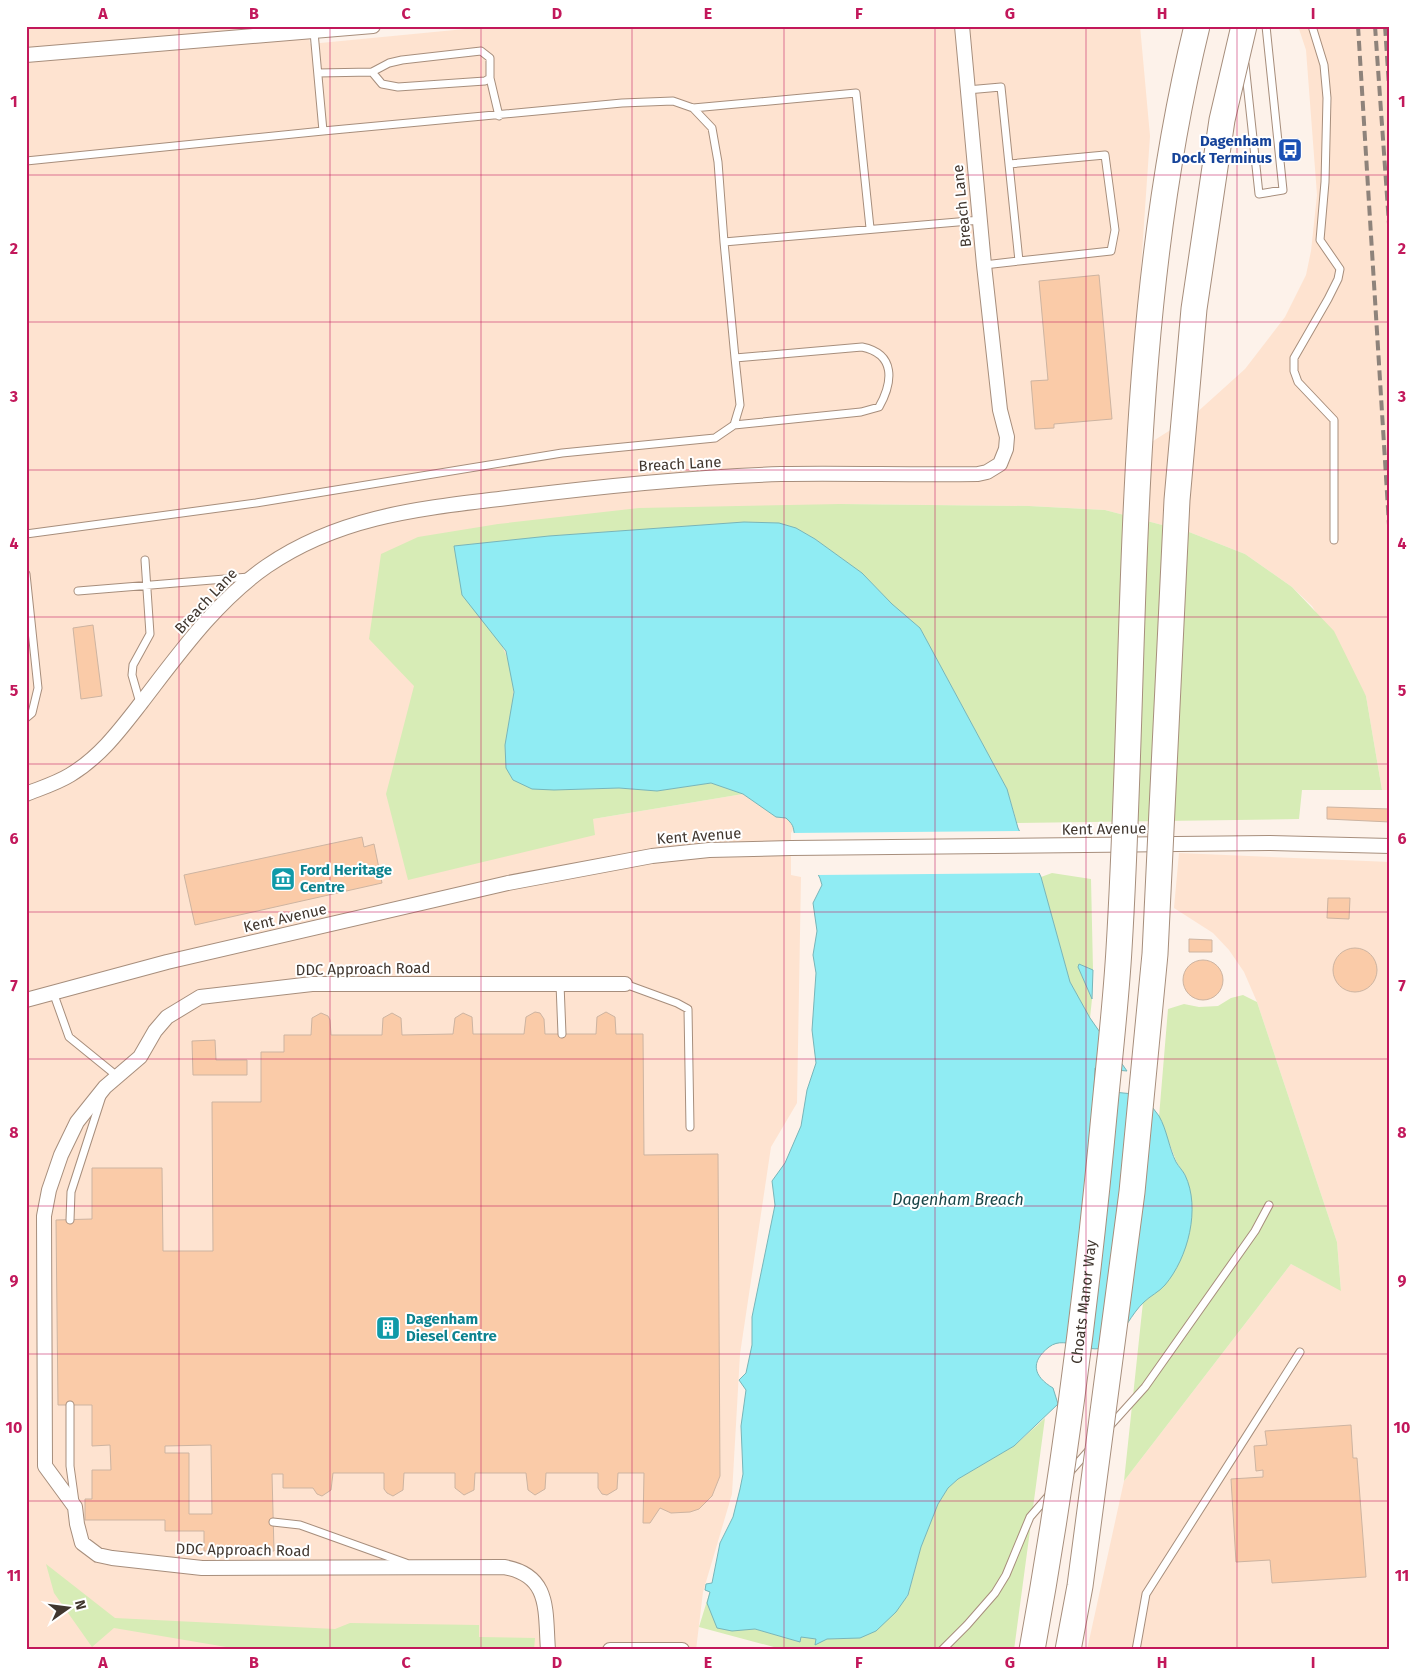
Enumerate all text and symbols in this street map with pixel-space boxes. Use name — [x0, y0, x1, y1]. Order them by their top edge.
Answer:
text: A — [97, 4, 108, 23]
text: B — [249, 4, 259, 23]
text: C — [401, 4, 411, 23]
text: D — [552, 4, 562, 23]
text: E — [704, 4, 712, 23]
text: F — [855, 4, 863, 23]
text: G — [1005, 4, 1015, 23]
text: H — [1157, 4, 1167, 23]
text: I — [1311, 4, 1315, 23]
text: 1 — [10, 92, 18, 111]
text: 1 — [1398, 92, 1406, 111]
place label: Dagenham Dock Terminus — [1171, 132, 1272, 167]
bus stop icon: Dagenham Dock Terminus — [1277, 137, 1303, 163]
street label: Breach Lane — [949, 164, 975, 248]
text: 2 — [10, 239, 18, 258]
text: 2 — [1398, 239, 1406, 258]
text: 3 — [9, 387, 18, 406]
text: 3 — [1397, 387, 1406, 406]
street label: Breach Lane — [638, 453, 722, 475]
text: 4 — [9, 534, 19, 553]
text: 4 — [1397, 534, 1407, 553]
street label: Breach Lane — [171, 564, 241, 638]
text: 5 — [10, 681, 19, 700]
text: 5 — [1398, 681, 1407, 700]
street label: Kent Avenue — [1061, 819, 1147, 839]
street label: Kent Avenue — [656, 824, 742, 848]
text: 6 — [9, 829, 19, 848]
text: 6 — [1397, 829, 1407, 848]
place label: Ford Heritage Centre — [300, 861, 392, 896]
museum icon: Ford Heritage Centre — [270, 866, 296, 892]
street label: Kent Avenue — [242, 900, 328, 936]
street label: DDC Approach Road — [295, 959, 431, 979]
text: 7 — [10, 976, 18, 995]
text: 7 — [1398, 976, 1406, 995]
text: 8 — [9, 1123, 19, 1142]
text: 8 — [1397, 1123, 1407, 1142]
water label: Dagenham Breach — [892, 1190, 1024, 1209]
street label: Choats Manor Way — [1067, 1238, 1100, 1365]
text: 9 — [10, 1271, 19, 1290]
text: 9 — [1398, 1271, 1407, 1290]
place label: Dagenham Diesel Centre — [406, 1310, 497, 1345]
building icon: Dagenham Diesel Centre — [375, 1315, 401, 1341]
text: 10 — [6, 1418, 22, 1437]
text: 10 — [1394, 1418, 1410, 1437]
street label: DDC Approach Road — [175, 1540, 311, 1560]
text: 11 — [7, 1566, 21, 1585]
text: 11 — [1395, 1566, 1409, 1585]
north arrow — [42, 1584, 92, 1634]
text: N — [71, 1598, 90, 1612]
text: A — [97, 1653, 108, 1672]
text: B — [249, 1653, 259, 1672]
text: C — [401, 1653, 411, 1672]
text: D — [552, 1653, 562, 1672]
text: E — [704, 1653, 712, 1672]
text: F — [855, 1653, 863, 1672]
text: G — [1005, 1653, 1015, 1672]
text: H — [1157, 1653, 1167, 1672]
text: I — [1311, 1653, 1315, 1672]

